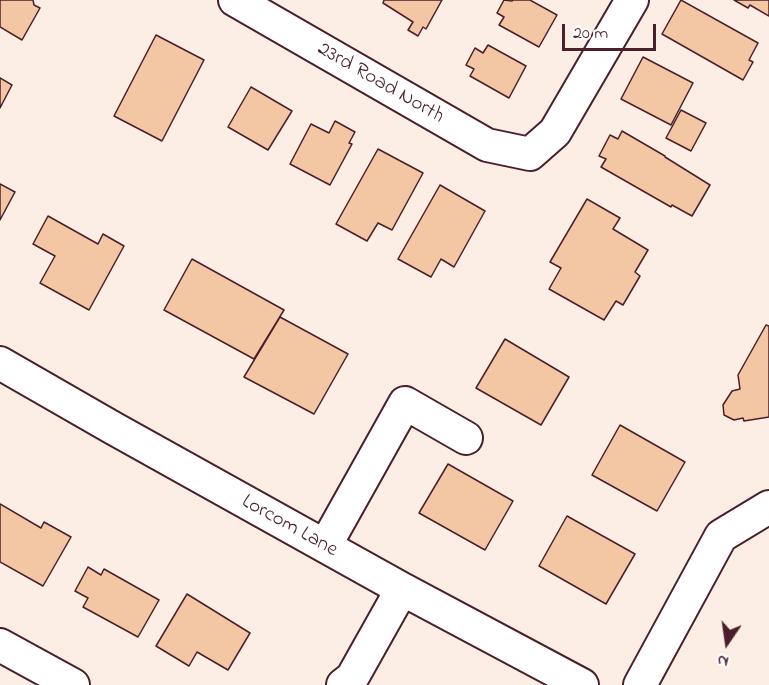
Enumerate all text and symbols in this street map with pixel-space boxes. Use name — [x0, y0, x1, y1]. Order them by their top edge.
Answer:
scale bar — [565, 12, 660, 50]
text: 20 m — [573, 21, 608, 47]
street label: 23rd Road North — [312, 38, 448, 130]
street label: Lorcom Lane — [237, 490, 341, 564]
north arrow — [697, 613, 757, 673]
text: N — [715, 648, 731, 673]

